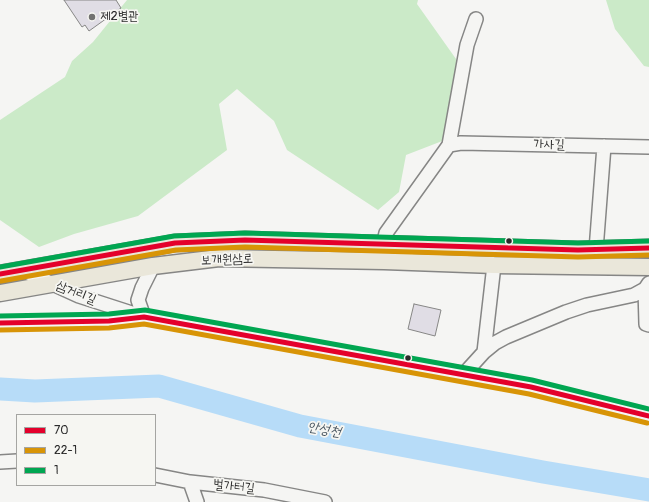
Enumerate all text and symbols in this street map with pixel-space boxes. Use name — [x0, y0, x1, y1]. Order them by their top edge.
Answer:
place label: 제2별관 — [100, 9, 139, 25]
marker: 제2별관 — [87, 12, 97, 22]
street label: 가사길 — [533, 137, 565, 153]
unlabelled marker — [504, 236, 514, 246]
street label: 보개원삼로 — [201, 251, 253, 269]
street label: 삼거리길 — [54, 278, 98, 308]
unlabelled marker — [403, 353, 413, 363]
legend — [16, 414, 156, 486]
water label: 안성천 — [306, 419, 342, 441]
text: 70 — [54, 423, 69, 438]
text: 22-1 — [54, 443, 77, 458]
text: 1 — [54, 463, 59, 478]
street label: 벌가터길 — [212, 477, 256, 497]

